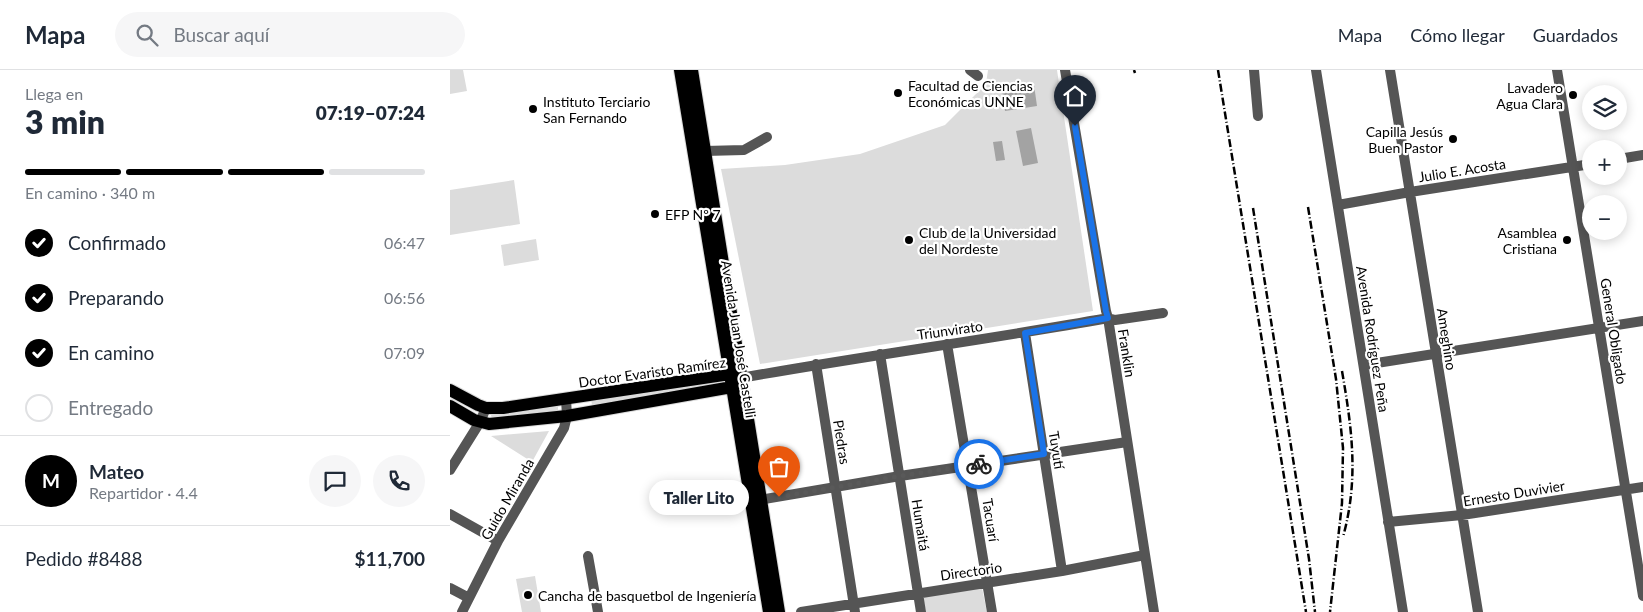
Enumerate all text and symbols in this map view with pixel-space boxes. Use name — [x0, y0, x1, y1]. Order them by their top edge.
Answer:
search box — [115, 12, 465, 57]
text: Mapa — [25, 20, 85, 49]
icon: search — [133, 21, 161, 49]
text: Buscar aquí — [173, 23, 269, 46]
text: Mapa — [1338, 24, 1382, 46]
text: Cómo llegar — [1410, 24, 1505, 46]
text: Guardados — [1533, 24, 1618, 46]
pin — [1054, 75, 1096, 126]
place label: Facultad de Ciencias Económicas UNNE — [908, 77, 1033, 110]
place label: Lavadero Agua Clara — [1496, 79, 1563, 112]
icon: home — [1061, 82, 1089, 110]
text: Llega en — [25, 84, 83, 103]
map controls — [1582, 85, 1627, 240]
button: layers — [1582, 85, 1627, 130]
marker: Facultad de Ciencias Económicas UNNE — [892, 87, 904, 99]
marker: Lavadero Agua Clara — [1567, 89, 1579, 101]
place label: Instituto Terciario San Fernando — [543, 93, 650, 126]
text: 07:19–07:24 — [316, 101, 425, 124]
text: 3 min — [25, 102, 105, 141]
marker: Instituto Terciario San Fernando — [527, 103, 539, 115]
place label: Capilla Jesús Buen Pastor — [1366, 123, 1443, 156]
marker: Capilla Jesús Buen Pastor — [1447, 133, 1459, 145]
button: + — [1582, 140, 1627, 185]
street label: Julio E. Acosta — [1417, 155, 1507, 185]
text: En camino · 340 m — [25, 183, 155, 202]
button: − — [1582, 195, 1627, 240]
place label: EFP Nº 7 — [665, 206, 721, 223]
marker: EFP Nº 7 — [649, 208, 661, 220]
place label: Club de la Universidad del Nordeste — [919, 224, 1056, 257]
place label: Asamblea Cristiana — [1497, 224, 1557, 257]
icon: check — [25, 229, 53, 257]
text: Confirmado — [68, 231, 166, 254]
text: 06:47 — [384, 233, 425, 252]
marker: Club de la Universidad del Nordeste — [903, 234, 915, 246]
marker: Asamblea Cristiana — [1561, 234, 1573, 246]
street label: Avenida Juan José Castelli — [718, 259, 760, 419]
street label: Avenida Rodríguez Peña — [1353, 265, 1393, 413]
street label: General Obligado — [1597, 277, 1631, 385]
icon: check — [25, 284, 53, 312]
text: Preparando — [68, 286, 164, 309]
text: 06:56 — [384, 288, 425, 307]
street label: Ameghino — [1434, 307, 1460, 371]
street label: Triunvirato — [916, 317, 984, 343]
street label: Franklin — [1115, 328, 1139, 378]
icon: check — [25, 339, 53, 367]
text: En camino — [68, 341, 154, 364]
text: 07:09 — [384, 343, 425, 362]
street label: Doctor Evaristo Ramírez — [577, 353, 727, 391]
text: Entregado — [68, 396, 153, 419]
street label: Piedras — [830, 418, 854, 466]
street label: Tuyutí — [1046, 430, 1069, 472]
courier — [954, 439, 1004, 489]
pin — [758, 446, 800, 497]
icon: bike — [965, 450, 993, 478]
icon: bag — [765, 453, 793, 481]
button: chat — [309, 455, 361, 507]
button: phone — [373, 455, 425, 507]
street label: Guido Miranda — [477, 455, 537, 543]
text: Mateo — [89, 460, 144, 483]
text: M — [42, 469, 60, 492]
street label: Ernesto Duvivier — [1462, 477, 1566, 509]
callout: Taller Lito — [649, 480, 749, 514]
text: Repartidor · 4.4 — [89, 483, 198, 502]
text: Taller Lito — [664, 488, 734, 507]
street label: Tacuarí — [979, 497, 1003, 543]
street label: Humaitá — [909, 498, 933, 552]
text: Pedido #8488 — [25, 547, 143, 570]
text: $11,700 — [354, 547, 425, 570]
street label: Directorio — [939, 558, 1003, 584]
place label: Cancha de basquetbol de Ingeniería — [538, 587, 757, 604]
marker: Cancha de basquetbol de Ingeniería — [522, 589, 534, 601]

